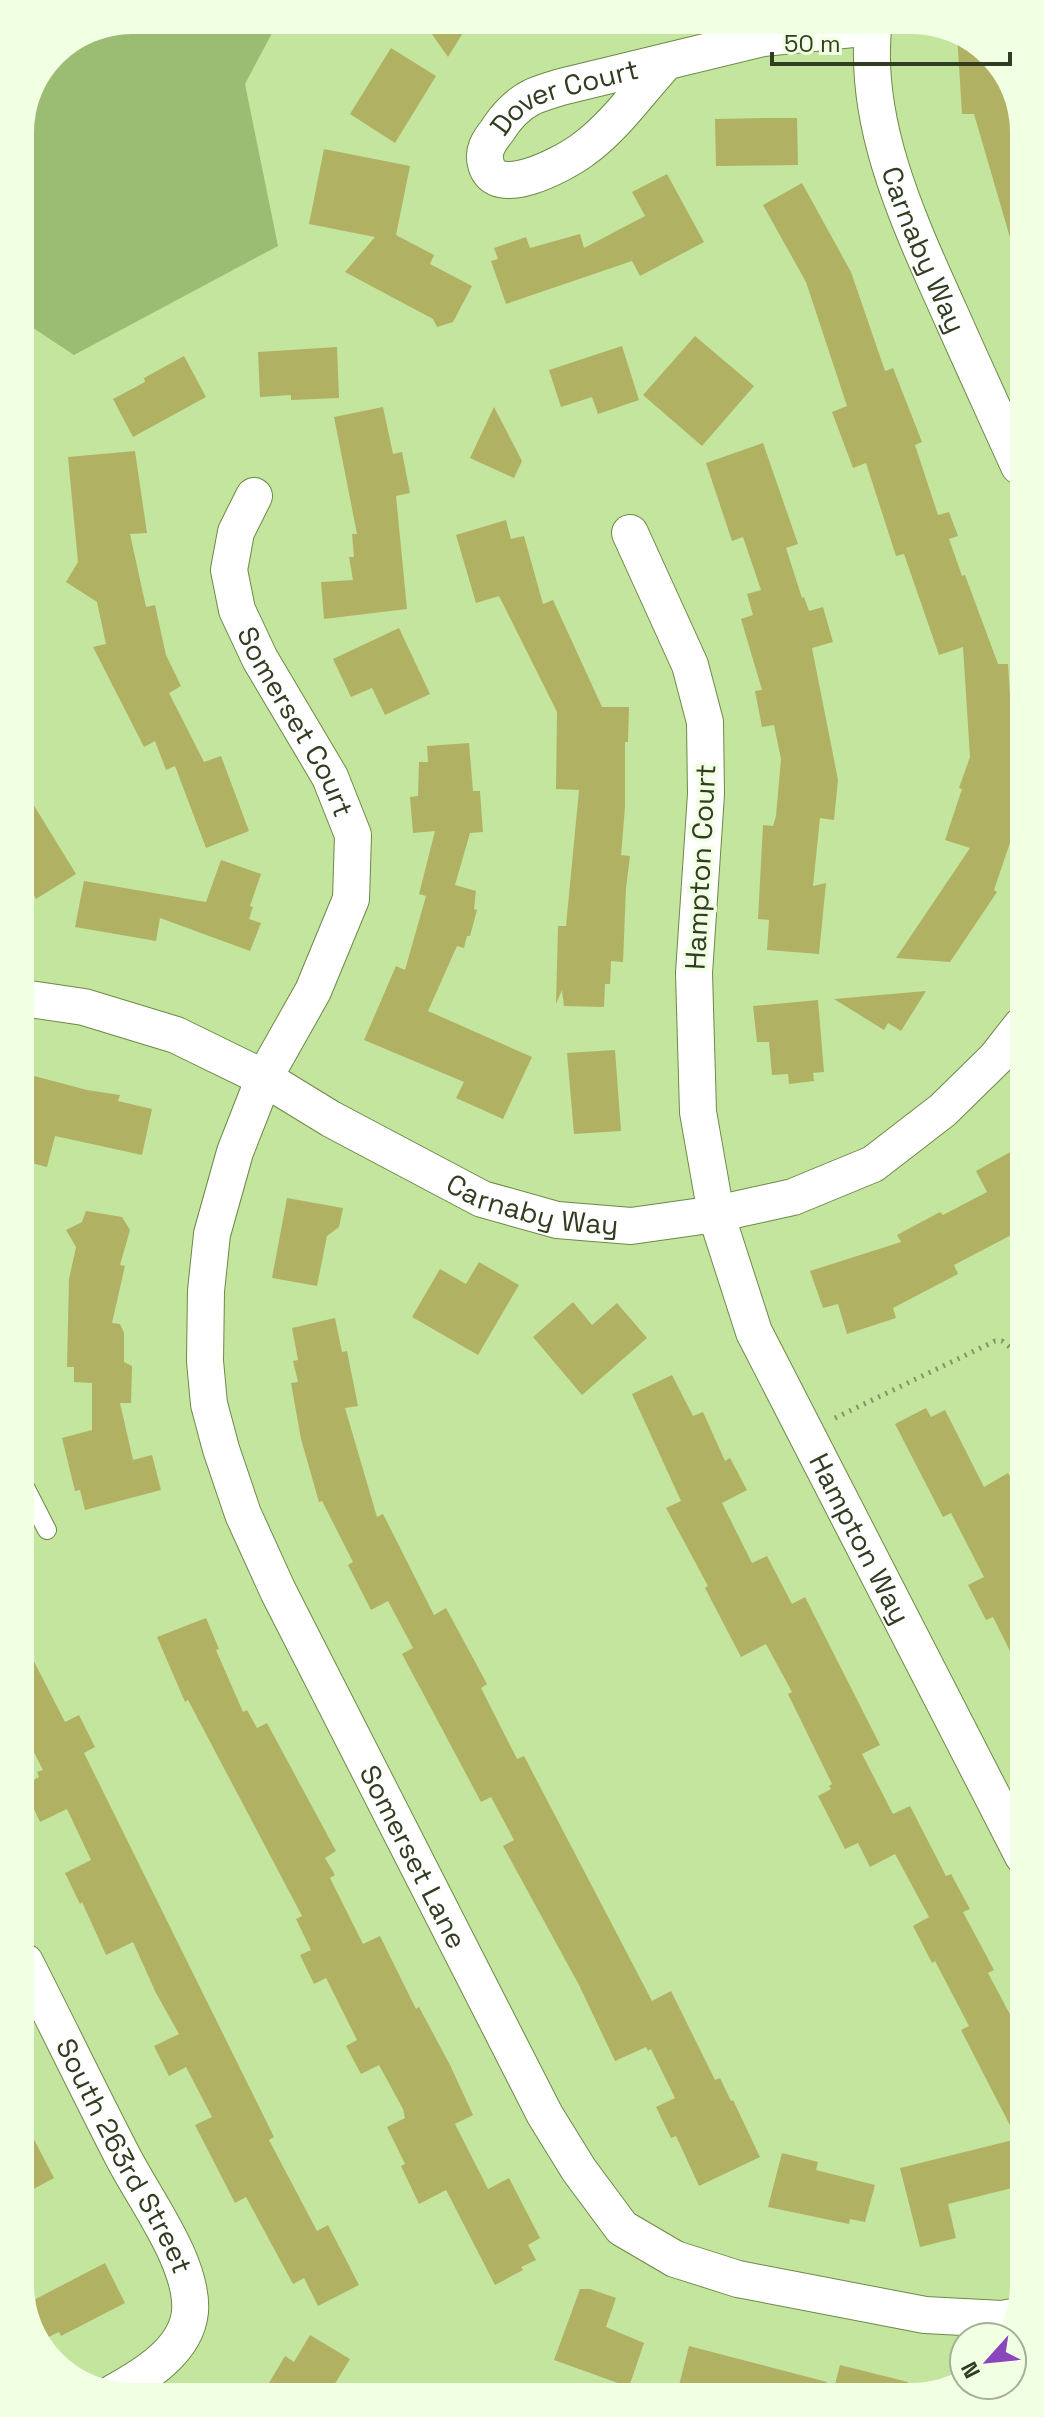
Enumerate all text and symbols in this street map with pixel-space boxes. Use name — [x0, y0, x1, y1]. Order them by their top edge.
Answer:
scale bar — [772, 16, 1010, 66]
text: 50 m — [784, 28, 841, 59]
street label: Dover Court — [482, 51, 642, 142]
street label: Carnaby Way — [874, 162, 974, 339]
street label: Somerset Court — [229, 621, 362, 822]
street label: Hampton Court — [677, 763, 723, 971]
street label: Carnaby Way — [440, 1165, 620, 1243]
street label: Hampton Way — [801, 1447, 919, 1630]
street label: Somerset Lane — [352, 1759, 475, 1955]
street label: South 263rd Street — [48, 2032, 201, 2278]
north arrow — [948, 2321, 1028, 2401]
text: N — [954, 2357, 986, 2383]

